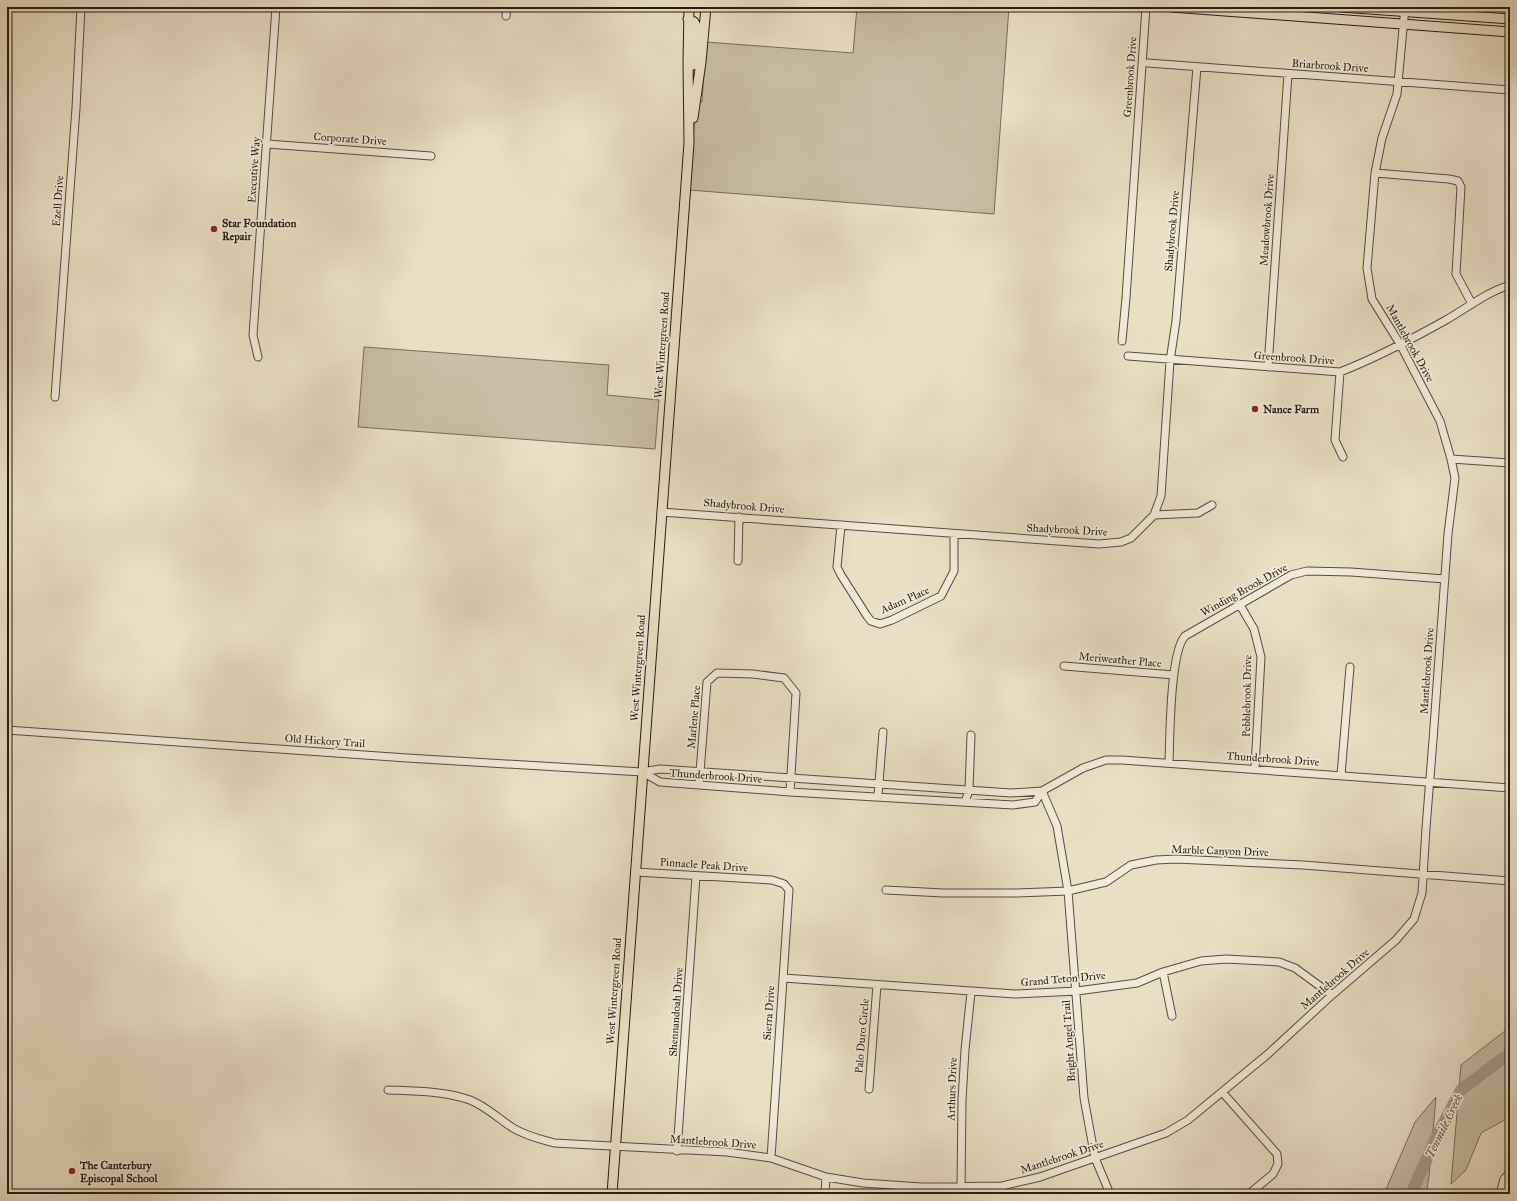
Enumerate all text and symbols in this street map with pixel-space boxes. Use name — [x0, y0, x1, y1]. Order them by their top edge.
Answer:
street label: Greenbrook Drive — [1121, 36, 1139, 118]
street label: Briarbrook Drive — [1291, 57, 1369, 75]
street label: Corporate Drive — [313, 130, 387, 148]
street label: Executive Way — [245, 136, 263, 203]
street label: Meadowbrook Drive — [1257, 173, 1277, 266]
street label: Ezell Drive — [50, 175, 66, 227]
street label: Shadybrook Drive — [1162, 190, 1182, 272]
place label: Star Foundation Repair — [222, 217, 296, 244]
marker: Star Foundation Repair — [209, 224, 219, 234]
street label: West Wintergreen Road — [652, 291, 672, 399]
street label: Mantlebrook Drive — [1383, 302, 1437, 384]
street label: Greenbrook Drive — [1253, 349, 1335, 367]
place label: Nance Farm — [1263, 403, 1320, 416]
marker: Nance Farm — [1250, 404, 1260, 414]
street label: Shadybrook Drive — [703, 496, 785, 516]
street label: Shadybrook Drive — [1026, 521, 1108, 539]
street label: Winding Brook Drive — [1199, 561, 1290, 619]
street label: Adam Place — [878, 583, 932, 617]
street label: West Wintergreen Road — [628, 614, 648, 722]
street label: Mantlebrook Drive — [1417, 627, 1437, 715]
street label: Meriweather Place — [1078, 650, 1163, 670]
street label: Pebblebrook Drive — [1240, 654, 1254, 737]
street label: Marlene Place — [685, 684, 703, 749]
street label: Old Hickory Trail — [284, 732, 366, 750]
street label: Thunderbrook Drive — [1226, 749, 1320, 769]
street label: Thunderbrook Drive — [669, 766, 763, 786]
street label: Marble Canyon Drive — [1171, 843, 1269, 859]
street label: Pinnacle Peak Drive — [659, 855, 749, 875]
street label: West Wintergreen Road — [604, 937, 624, 1045]
street label: Mantlebrook Drive — [1298, 945, 1372, 1012]
street label: Shennandoah Drive — [666, 967, 686, 1057]
street label: Grand Teton Drive — [1020, 969, 1106, 989]
street label: Sierra Drive — [761, 985, 777, 1041]
street label: Palo Duro Circle — [852, 998, 872, 1074]
street label: Bright Angel Trail — [1060, 999, 1078, 1083]
street label: Arthurs Drive — [944, 1057, 960, 1122]
water label: Tenmile Creek — [1423, 1091, 1466, 1160]
street label: Mantlebrook Drive — [669, 1132, 757, 1152]
street label: Mantlebrook Drive — [1019, 1137, 1106, 1177]
place label: The Canterbury Episcopal School — [79, 1159, 158, 1186]
marker: The Canterbury Episcopal School — [67, 1166, 77, 1176]

